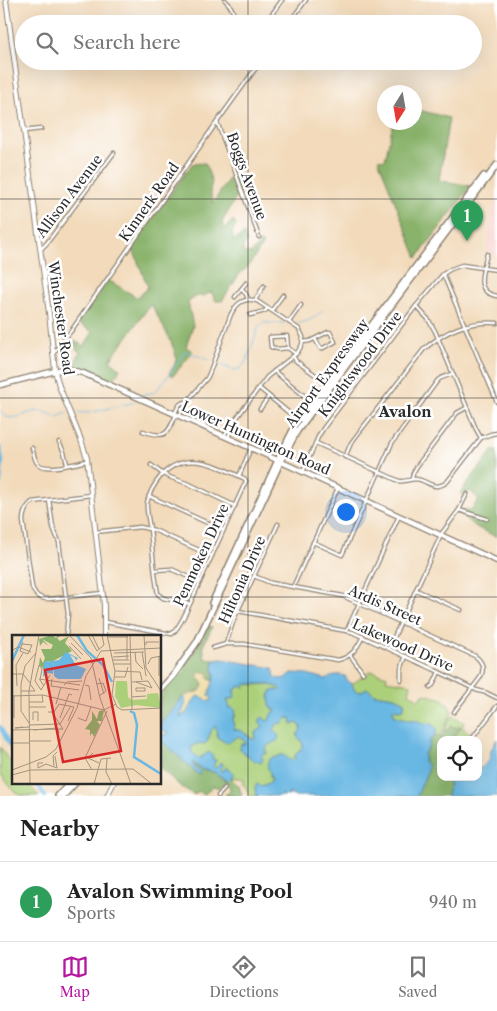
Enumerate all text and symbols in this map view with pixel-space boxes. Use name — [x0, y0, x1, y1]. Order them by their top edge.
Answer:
search box — [15, 15, 482, 70]
icon: search — [33, 29, 61, 57]
text: Search here — [73, 31, 181, 54]
north arrow — [377, 85, 422, 130]
street label: Boggs Avenue — [223, 130, 271, 223]
street label: Allison Avenue — [31, 151, 106, 242]
street label: Kinnerk Road — [115, 159, 183, 245]
pin: 1 — [451, 200, 483, 241]
street label: Winchester Road — [44, 259, 78, 377]
street label: Knightswood Drive — [314, 307, 406, 421]
street label: Airport Expressway — [281, 315, 373, 432]
street label: Lower Huntington Road — [179, 397, 334, 479]
district label: Avalon — [377, 402, 432, 421]
your location — [333, 499, 359, 525]
street label: Penmoken Drive — [169, 501, 233, 609]
street label: Hiltonia Drive — [215, 533, 269, 627]
street label: Ardis Street — [345, 580, 425, 629]
street label: Lakewood Drive — [350, 615, 456, 675]
inset map — [12, 635, 161, 784]
map controls — [437, 736, 482, 781]
button: locate — [437, 736, 482, 781]
text: Nearby — [20, 816, 99, 841]
text: Avalon Swimming Pool — [67, 880, 293, 903]
text: 1 — [32, 892, 40, 912]
text: 940 m — [429, 892, 477, 912]
text: Sports — [67, 903, 116, 923]
tab: Map — [60, 953, 90, 1001]
tab: Directions — [209, 953, 279, 1001]
tab: Saved — [398, 953, 437, 1001]

